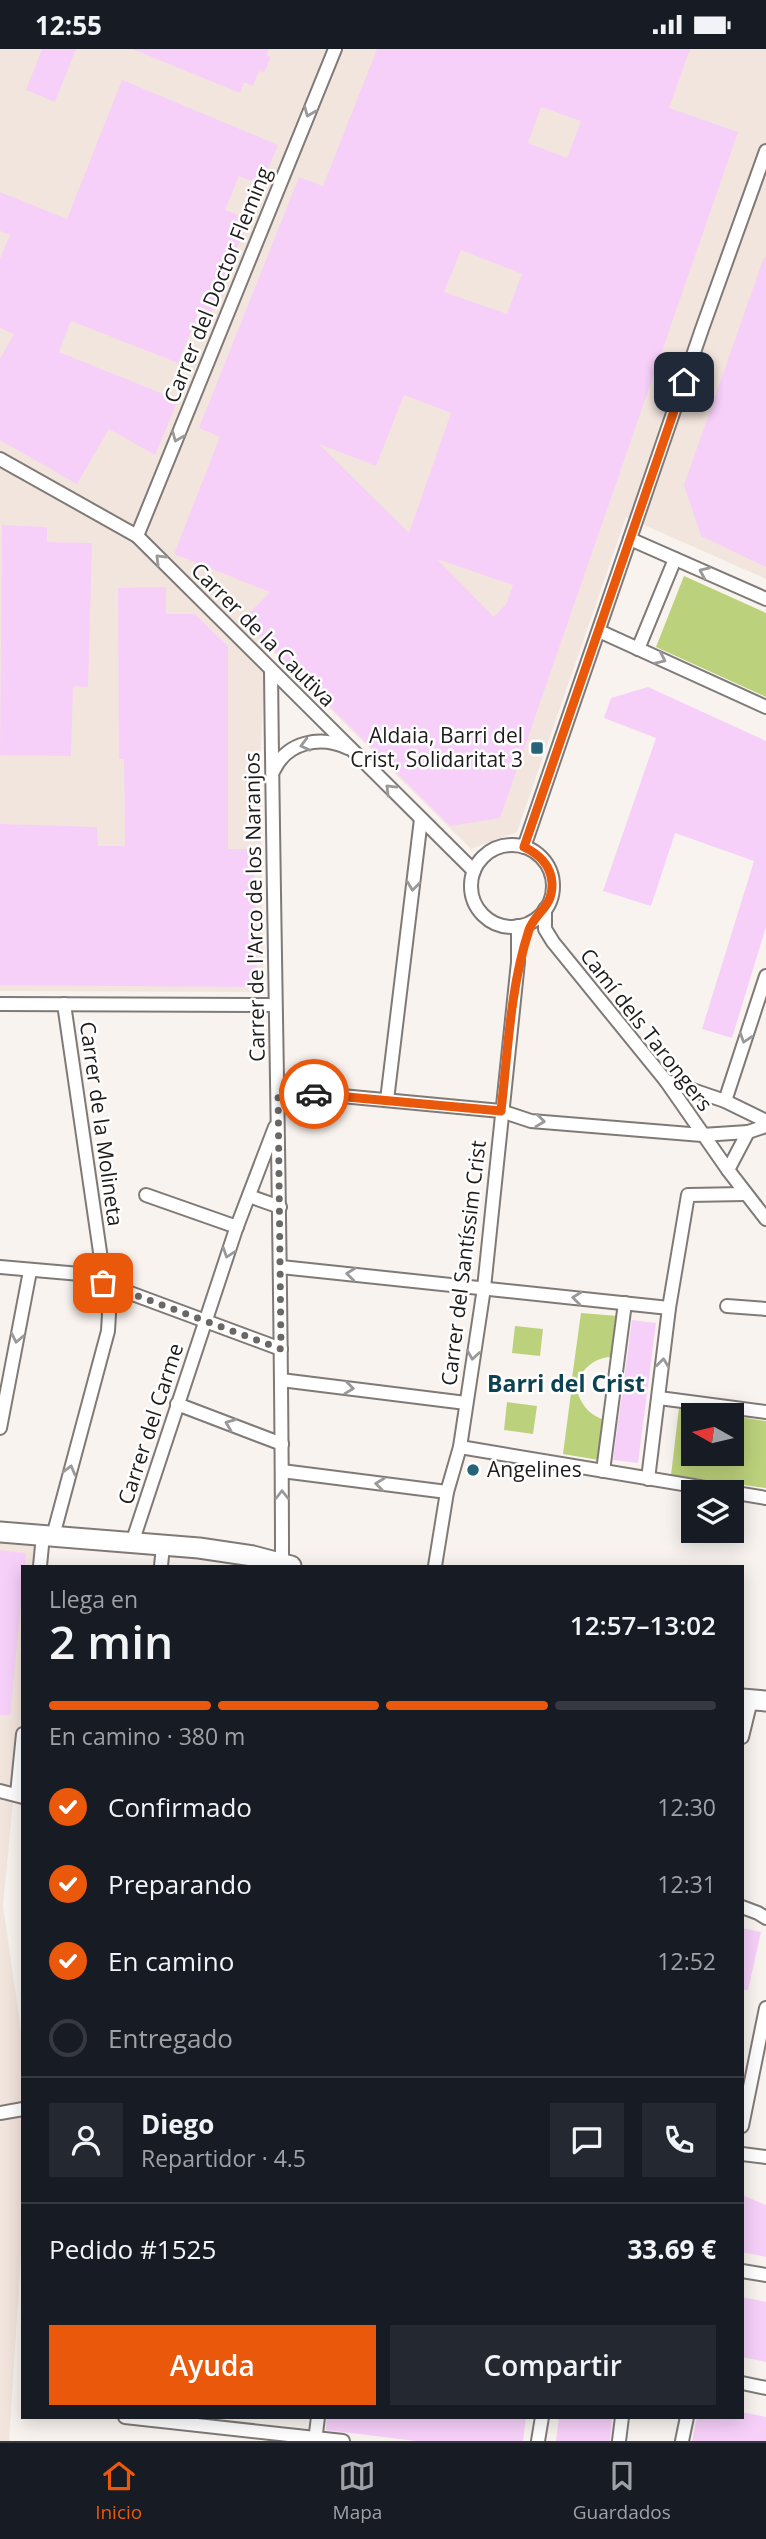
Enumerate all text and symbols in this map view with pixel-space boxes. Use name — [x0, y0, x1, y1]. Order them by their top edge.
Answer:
text: 12:55 — [35, 7, 102, 43]
one-way arrow — [303, 105, 317, 118]
street label: Carrer del Doctor Fleming — [157, 162, 277, 407]
pin — [654, 352, 714, 412]
icon: home — [665, 363, 703, 401]
one-way arrow — [172, 430, 186, 442]
one-way arrow — [155, 554, 168, 567]
street label: Carrer de la Cautiva — [186, 556, 342, 712]
one-way arrow — [698, 566, 711, 580]
one-way arrow — [654, 651, 666, 665]
place label: Aldaia, Barri del Crist, Solidaritat 3 — [350, 721, 523, 773]
one-way arrow — [299, 737, 311, 751]
marker: Aldaia, Barri del Crist, Solidaritat 3 — [529, 740, 545, 756]
street label: Carrer de l'Arco de los Naranjos — [237, 752, 271, 1062]
one-way arrow — [386, 784, 399, 797]
one-way arrow — [405, 881, 420, 892]
street label: Camí dels Tarongers — [574, 942, 719, 1117]
street label: Carrer de la Molineta — [74, 1020, 130, 1228]
one-way arrow — [739, 1032, 753, 1044]
courier — [279, 1059, 349, 1129]
icon: car — [295, 1075, 333, 1113]
one-way arrow — [534, 1114, 546, 1129]
street label: Carrer del Santíssim Crist — [434, 1139, 492, 1387]
one-way arrow — [222, 1246, 236, 1258]
pin — [73, 1253, 133, 1313]
icon: bag — [84, 1264, 122, 1302]
one-way arrow — [345, 1267, 356, 1282]
one-way arrow — [571, 1290, 583, 1305]
one-way arrow — [11, 1332, 26, 1344]
street label: Carrer del Carme — [111, 1339, 189, 1508]
one-way arrow — [466, 1349, 481, 1361]
one-way arrow — [655, 1357, 670, 1369]
district label: Barri del Crist — [487, 1367, 645, 1399]
one-way arrow — [343, 1381, 355, 1396]
north arrow — [681, 1403, 744, 1467]
map controls — [681, 1403, 744, 1543]
one-way arrow — [224, 1419, 236, 1433]
place label: Angelines — [487, 1455, 582, 1483]
marker: Angelines — [465, 1462, 481, 1478]
one-way arrow — [62, 1464, 76, 1476]
one-way arrow — [374, 1476, 385, 1491]
button: layers — [681, 1480, 744, 1543]
one-way arrow — [274, 1489, 290, 1500]
text: Llega en — [49, 1583, 138, 1615]
text: 12:57–13:02 — [570, 1607, 716, 1643]
text: 2 min — [49, 1610, 173, 1672]
text: En camino · 380 m — [49, 1720, 245, 1752]
icon: check — [49, 1788, 87, 1826]
text: Confirmado — [108, 1789, 252, 1825]
text: 12:30 — [657, 1791, 716, 1823]
icon: check — [49, 1865, 87, 1903]
text: Preparando — [108, 1866, 252, 1902]
text: 12:31 — [657, 1868, 716, 1900]
icon: check — [49, 1942, 87, 1980]
text: En camino — [108, 1943, 234, 1979]
text: 12:52 — [657, 1945, 716, 1977]
text: Entregado — [108, 2020, 233, 2056]
button: person — [49, 2103, 123, 2177]
button: chat — [550, 2103, 624, 2177]
button: phone — [642, 2103, 716, 2177]
text: Diego — [141, 2106, 214, 2142]
text: Repartidor · 4.5 — [141, 2142, 306, 2174]
text: Pedido #1525 — [49, 2231, 216, 2267]
text: 33.69 € — [628, 2231, 716, 2267]
button: Ayuda — [49, 2325, 376, 2405]
button: Compartir — [390, 2325, 716, 2405]
tab: Inicio — [95, 2457, 142, 2525]
tab: Mapa — [333, 2457, 382, 2525]
tab: Guardados — [573, 2457, 671, 2525]

